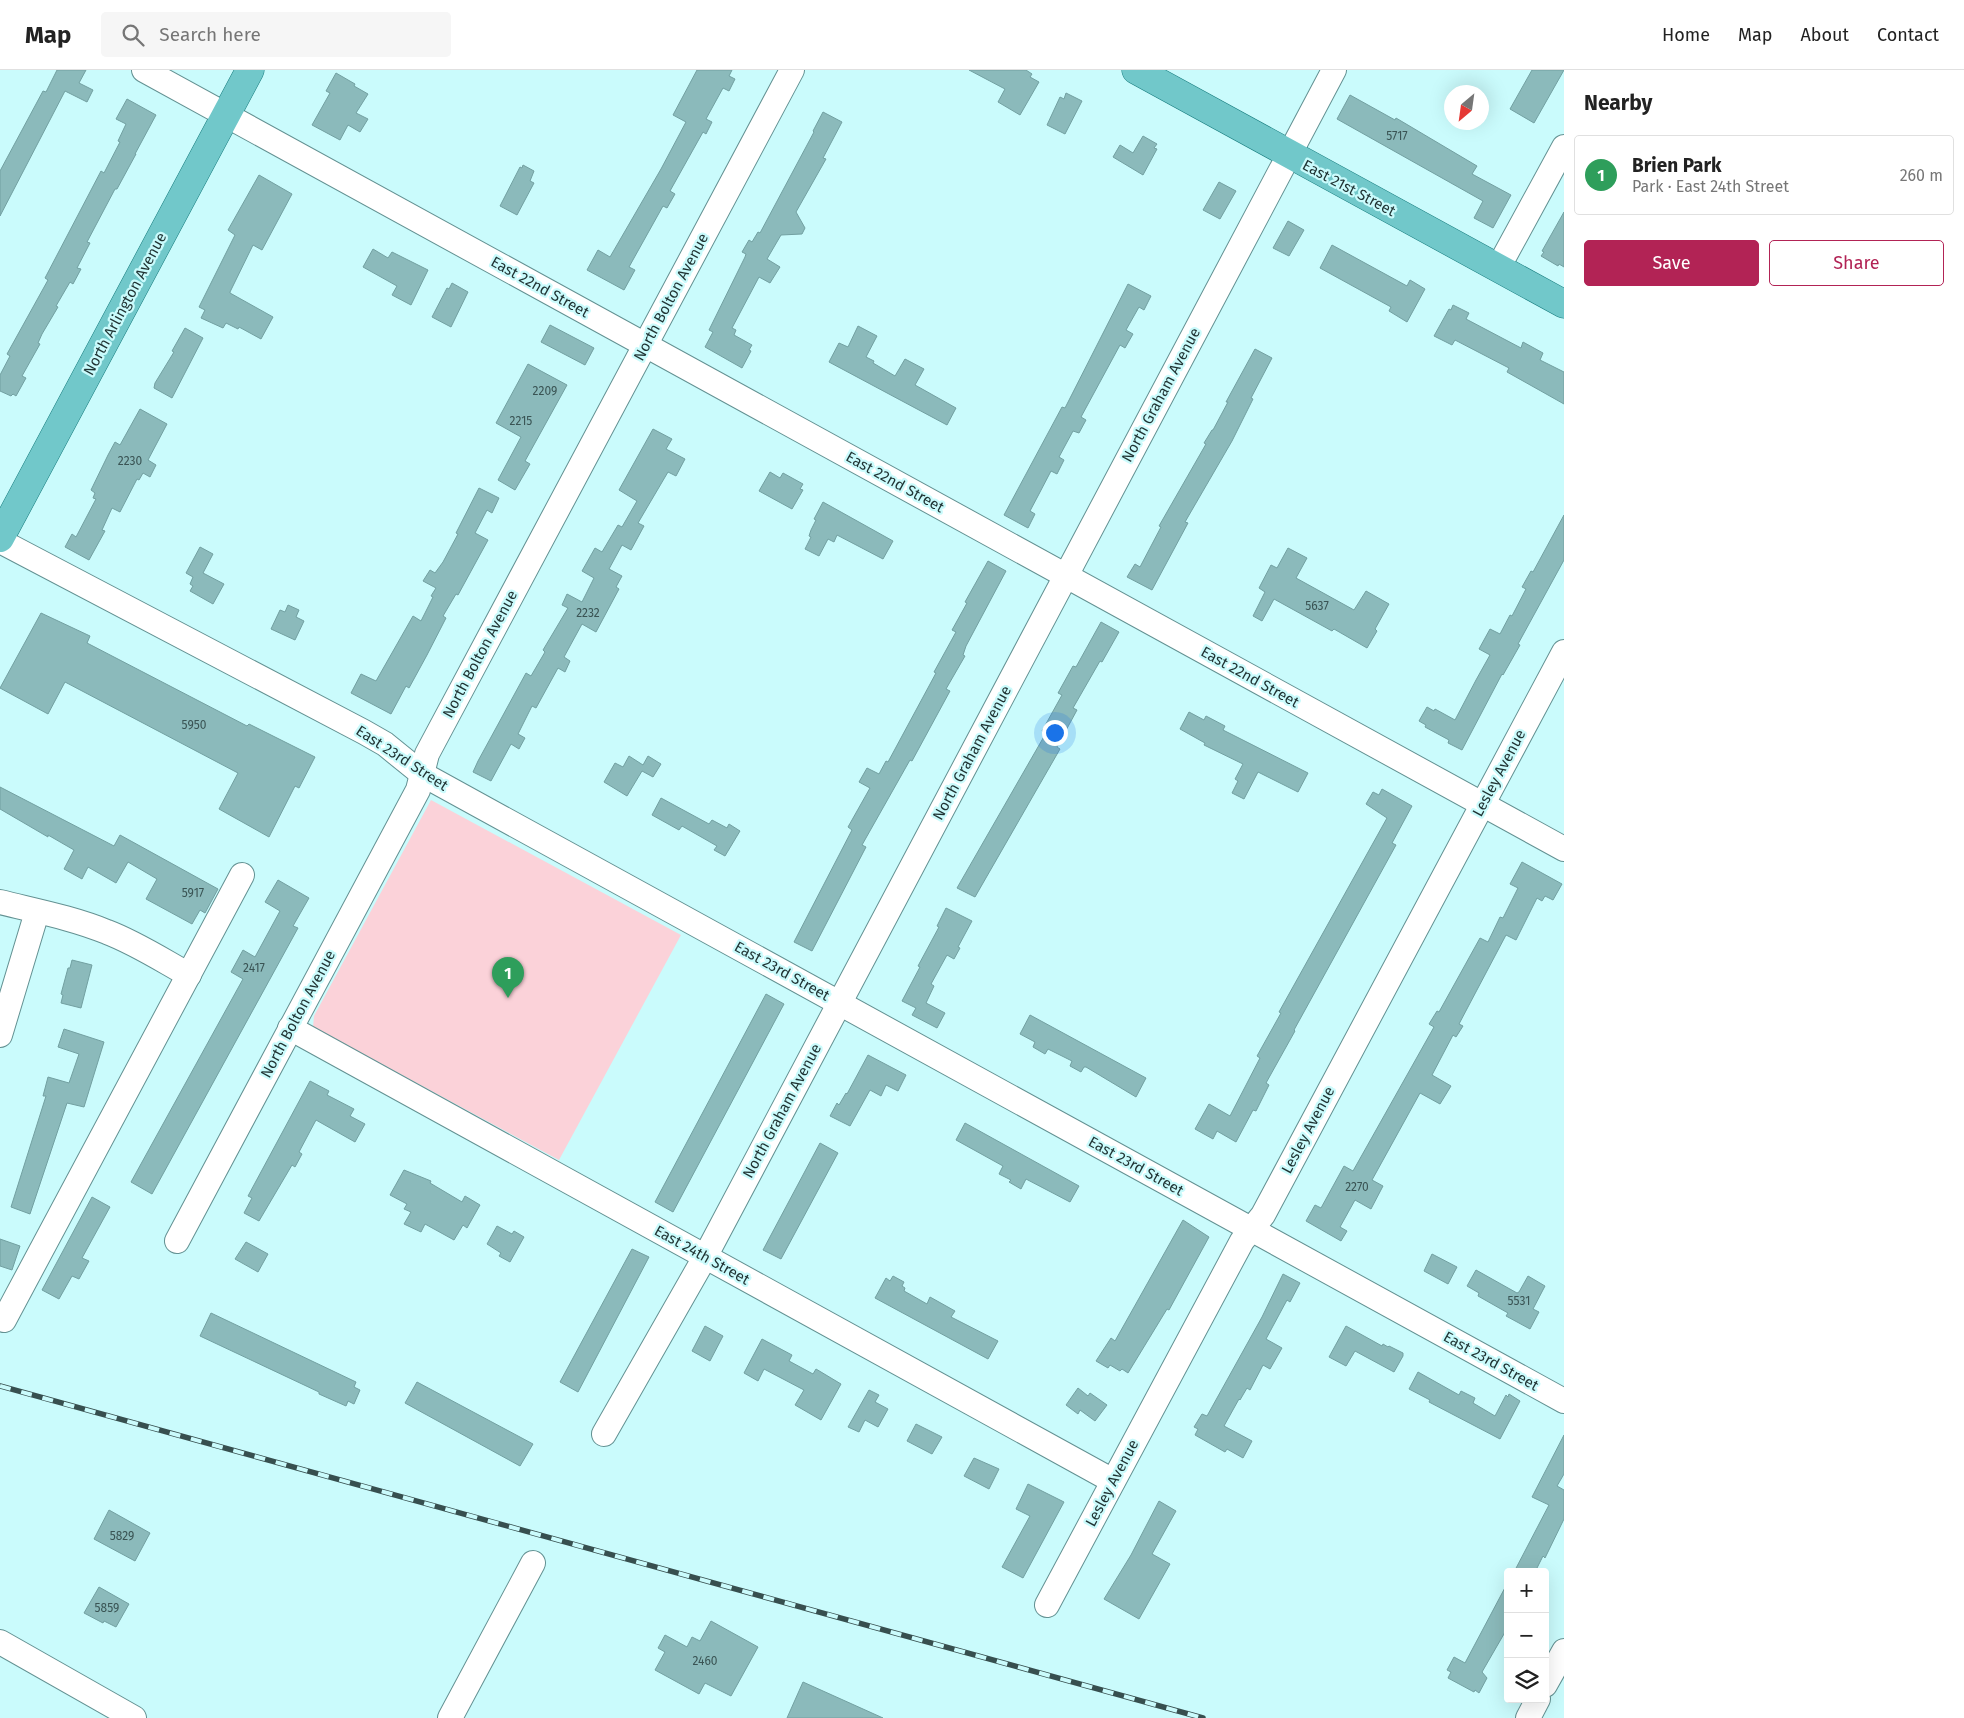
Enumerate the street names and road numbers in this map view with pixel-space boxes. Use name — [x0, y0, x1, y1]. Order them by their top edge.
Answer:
street label: East 21st Street — [1299, 156, 1399, 220]
street label: North Arlington Avenue — [80, 230, 170, 378]
street label: North Bolton Avenue — [630, 230, 712, 364]
street label: East 22nd Street — [488, 253, 593, 322]
street label: North Graham Avenue — [1118, 325, 1204, 465]
street label: East 22nd Street — [843, 448, 948, 517]
street label: North Bolton Avenue — [439, 587, 521, 721]
street label: East 22nd Street — [1198, 643, 1303, 712]
street label: North Graham Avenue — [929, 683, 1015, 823]
street label: East 23rd Street — [353, 722, 452, 795]
street label: Lesley Avenue — [1469, 726, 1529, 820]
street label: East 23rd Street — [731, 937, 833, 1005]
street label: North Bolton Avenue — [257, 947, 339, 1081]
street label: North Graham Avenue — [739, 1041, 825, 1181]
street label: Lesley Avenue — [1278, 1083, 1338, 1177]
street label: East 23rd Street — [1085, 1132, 1187, 1200]
street label: East 24th Street — [651, 1221, 753, 1289]
street label: East 23rd Street — [1440, 1327, 1542, 1395]
street label: Lesley Avenue — [1082, 1436, 1142, 1530]

